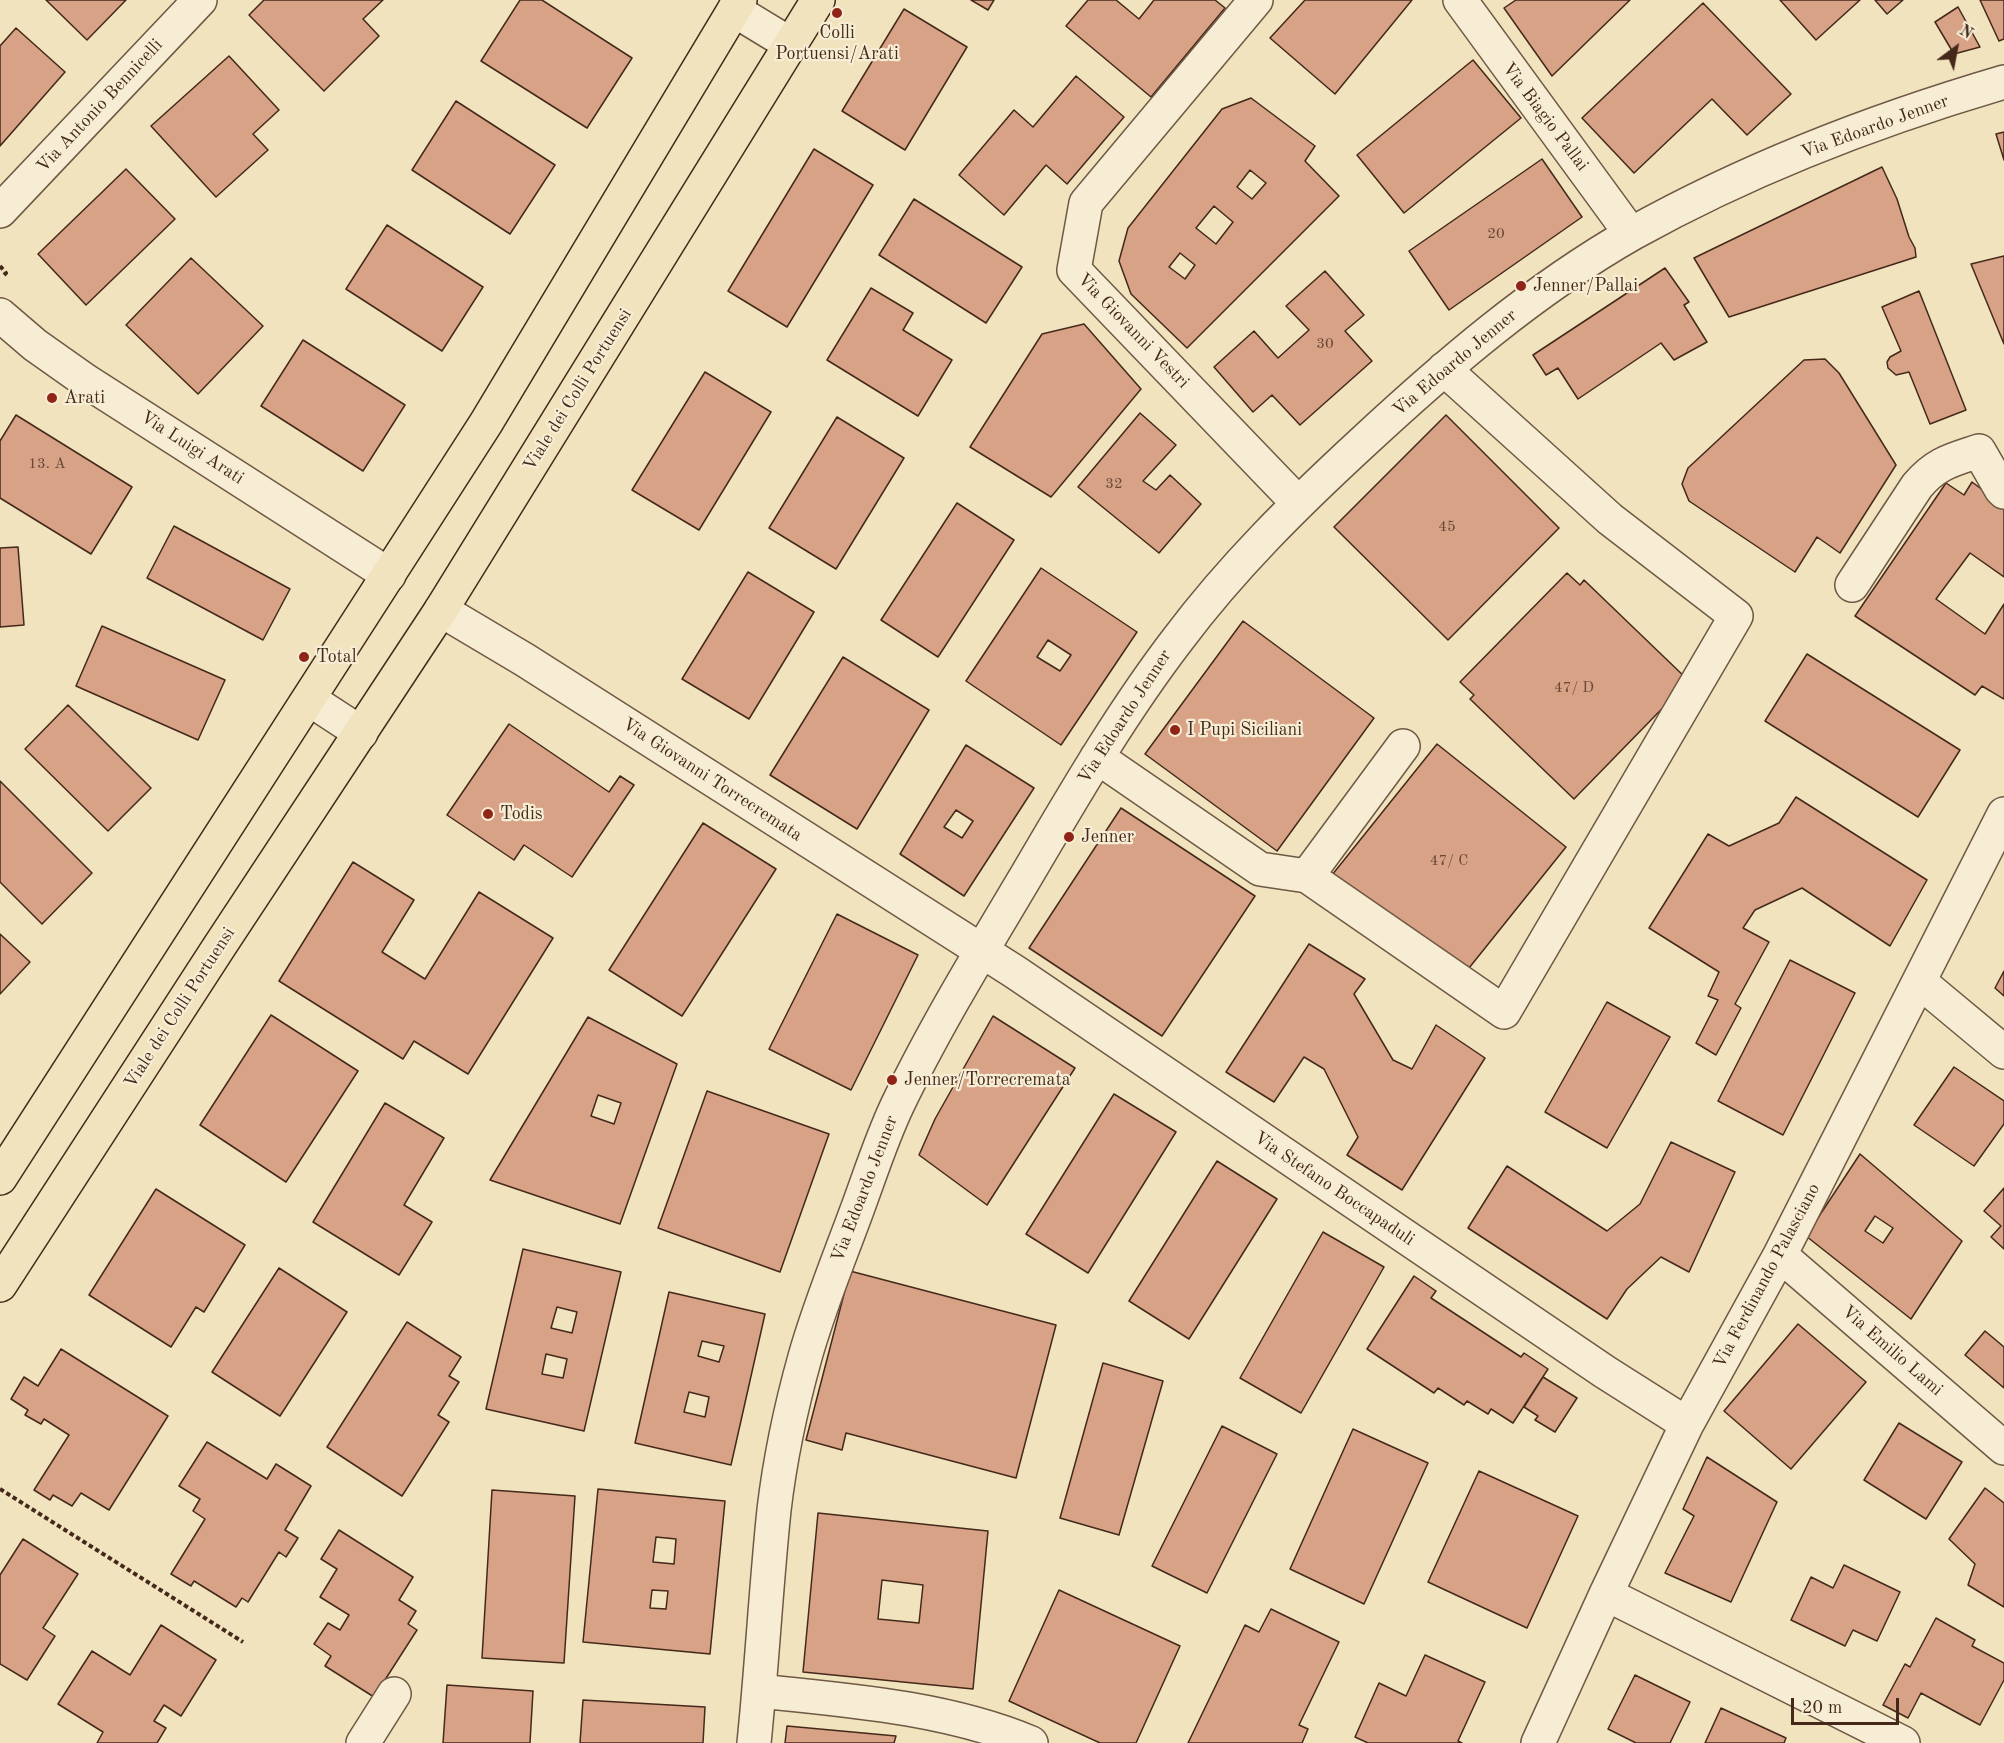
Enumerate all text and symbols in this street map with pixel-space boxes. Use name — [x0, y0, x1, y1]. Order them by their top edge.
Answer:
marker: Colli Portuensi/Arati — [830, 6, 844, 20]
north arrow — [1926, 18, 1986, 78]
place label: Colli Portuensi/Arati — [775, 22, 899, 64]
text: N — [1956, 23, 1975, 43]
street label: Via Antonio Bennicelli — [32, 35, 168, 177]
street label: Via Biagio Pallai — [1497, 58, 1593, 176]
street label: Via Edoardo Jenner — [1798, 90, 1952, 164]
house number: 20 — [1487, 225, 1505, 243]
street label: Via Giovanni Vestri — [1072, 269, 1194, 393]
place label: Jenner/Pallai — [1533, 275, 1638, 297]
marker: Jenner/Pallai — [1514, 279, 1528, 293]
street label: Viale dei Colli Portuensi — [519, 305, 637, 475]
street label: Via Edoardo Jenner — [1389, 305, 1521, 421]
house number: 30 — [1316, 335, 1334, 353]
place label: Arati — [64, 387, 105, 409]
marker: Arati — [45, 391, 59, 405]
street label: Via Luigi Arati — [136, 406, 248, 490]
house number: 13. А — [28, 455, 66, 473]
house number: 32 — [1105, 475, 1123, 493]
house number: 45 — [1438, 518, 1456, 536]
place label: Total — [316, 646, 357, 668]
street label: Via Edoardo Jenner — [1074, 646, 1176, 788]
marker: Total — [297, 650, 311, 664]
house number: 47/ D — [1554, 679, 1594, 697]
street label: Via Giovanni Torrecremata — [618, 714, 806, 846]
place label: I Pupi Siciliani — [1187, 719, 1302, 741]
marker: I Pupi Siciliani — [1168, 723, 1182, 737]
place label: Todis — [500, 803, 543, 825]
marker: Todis — [481, 807, 495, 821]
place label: Jenner — [1081, 826, 1134, 848]
marker: Jenner — [1062, 830, 1076, 844]
house number: 47/ C — [1430, 852, 1468, 870]
street label: Viale dei Colli Portuensi — [120, 924, 240, 1092]
place label: Jenner/Torrecremata — [904, 1069, 1071, 1091]
marker: Jenner/Torrecremata — [885, 1073, 899, 1087]
street label: Via Edoardo Jenner — [827, 1113, 903, 1265]
street label: Via Stefano Boccapaduli — [1250, 1127, 1418, 1251]
street label: Via Ferdinando Palasciano — [1709, 1180, 1825, 1372]
street label: Via Emilio Lami — [1837, 1301, 1947, 1401]
scale bar — [1794, 1686, 1902, 1724]
text: 20 m — [1802, 1699, 1842, 1717]

